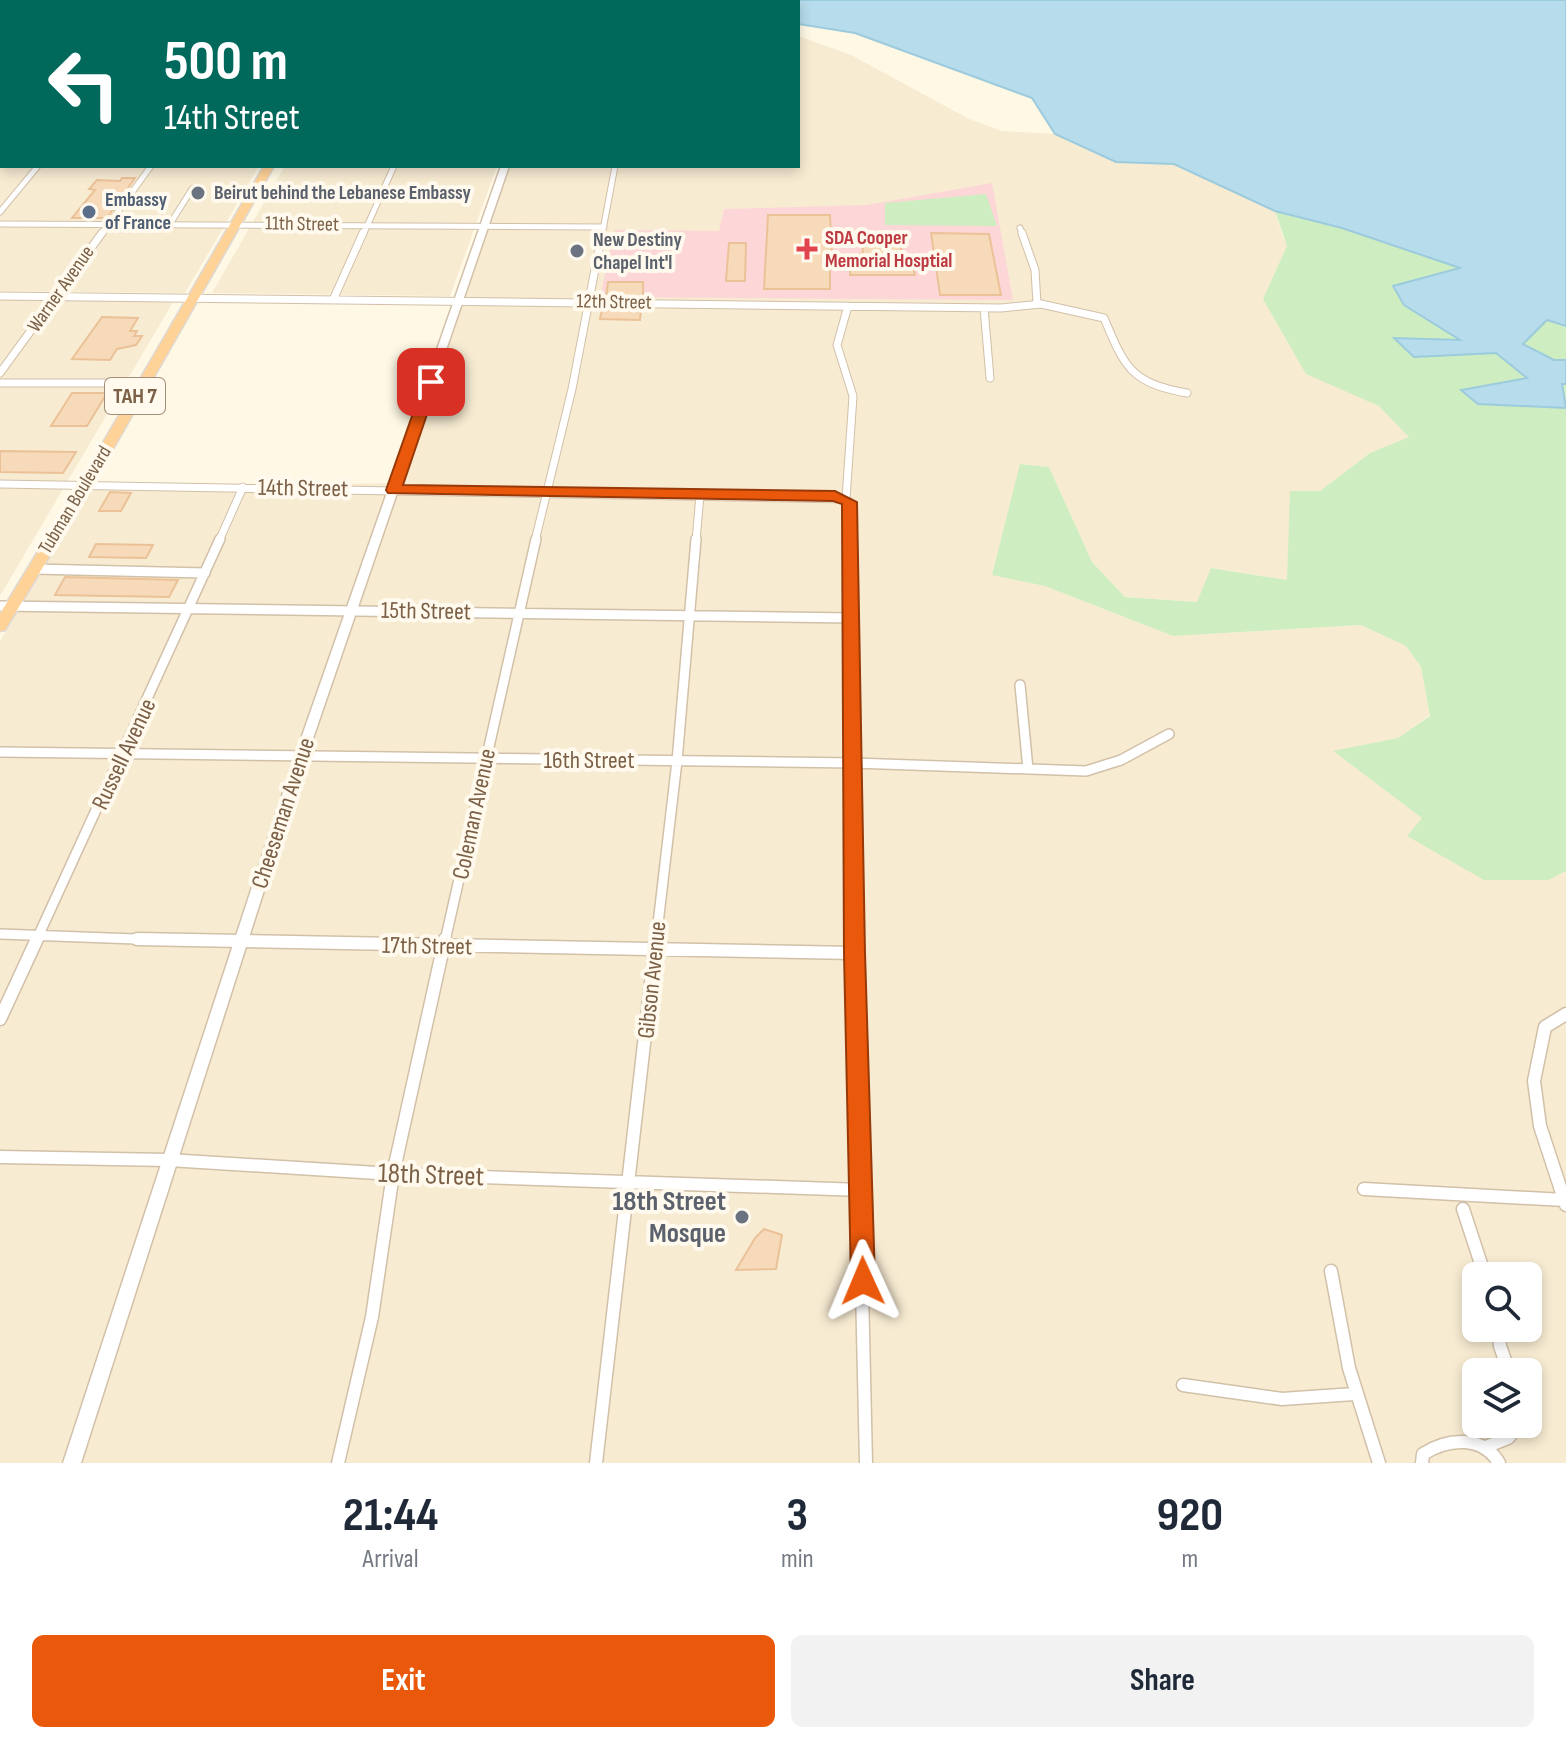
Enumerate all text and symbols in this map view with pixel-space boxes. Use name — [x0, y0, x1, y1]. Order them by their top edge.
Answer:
text: 500 m — [164, 29, 288, 96]
icon: left — [32, 32, 136, 136]
text: 14th Street — [164, 97, 300, 140]
place label: Beirut behind the Lebanese Embassy — [214, 181, 472, 205]
marker: Beirut behind the Lebanese Embassy — [189, 184, 207, 202]
place label: Embassy of France — [105, 188, 171, 235]
marker: Embassy of France — [80, 203, 98, 221]
street label: 11th Street — [265, 211, 339, 237]
place label: SDA Cooper Memorial Hosptial — [825, 226, 952, 273]
place label: New Destiny Chapel Int'l — [593, 228, 682, 275]
marker: SDA Cooper Memorial Hosptial — [796, 238, 818, 260]
street label: Warner Avenue — [22, 241, 100, 337]
marker: New Destiny Chapel Int'l — [568, 242, 586, 260]
street label: 12th Street — [576, 289, 652, 315]
pin — [397, 348, 465, 416]
icon: arrive — [409, 360, 453, 404]
road number: TAH 7 — [105, 378, 165, 414]
street label: Tubman Boulevard — [33, 442, 117, 558]
street label: 14th Street — [258, 473, 348, 503]
street label: 15th Street — [381, 596, 471, 626]
street label: Russell Avenue — [86, 694, 162, 814]
street label: Cheeseman Avenue — [245, 734, 321, 892]
street label: Coleman Avenue — [446, 746, 502, 882]
street label: 16th Street — [544, 746, 634, 775]
street label: Gibson Avenue — [631, 920, 673, 1040]
street label: 17th Street — [382, 931, 472, 961]
street label: 18th Street — [377, 1157, 485, 1193]
place label: 18th Street Mosque — [612, 1185, 726, 1250]
marker: 18th Street Mosque — [733, 1208, 751, 1226]
position arrow — [821, 1239, 905, 1323]
map controls — [1462, 1262, 1542, 1438]
button: search — [1462, 1262, 1542, 1342]
button: layers — [1462, 1358, 1542, 1438]
text: 21:44 — [343, 1487, 438, 1544]
text: 3 — [787, 1487, 808, 1544]
text: 920 — [1157, 1487, 1223, 1544]
text: Arrival — [363, 1544, 418, 1575]
text: min — [781, 1544, 814, 1575]
text: m — [1181, 1544, 1198, 1575]
button: Exit — [32, 1635, 775, 1727]
button: Share — [791, 1635, 1534, 1727]

